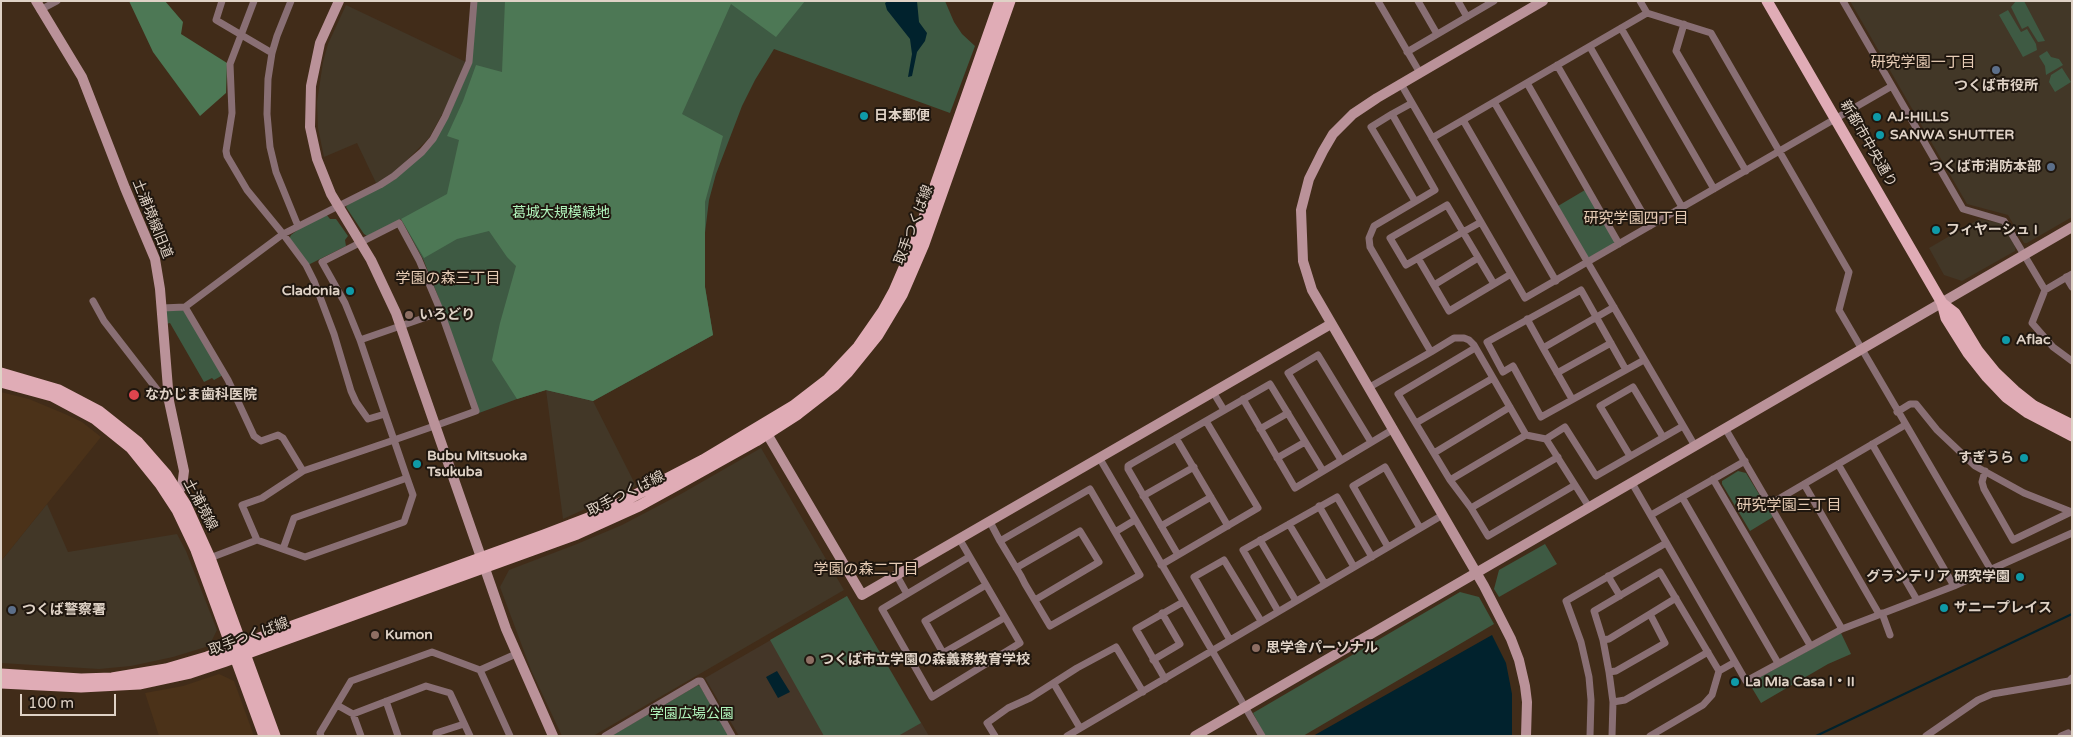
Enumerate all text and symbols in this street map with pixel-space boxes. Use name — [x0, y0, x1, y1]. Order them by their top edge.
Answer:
district label: 研究学園一丁目 — [1871, 54, 1975, 72]
marker: つくば市役所 — [1990, 64, 2002, 76]
place label: つくば市役所 — [1954, 78, 2038, 94]
street label: 新都市中央通り — [1836, 97, 1900, 191]
place label: 日本郵便 — [874, 108, 930, 124]
place label: AJ-HILLS — [1887, 109, 1949, 125]
marker: 日本郵便 — [858, 110, 870, 122]
marker: AJ-HILLS — [1871, 111, 1883, 123]
place label: SANWA SHUTTER — [1890, 127, 2014, 143]
marker: SANWA SHUTTER — [1874, 129, 1886, 141]
place label: つくば市消防本部 — [1929, 159, 2041, 175]
marker: つくば市消防本部 — [2045, 161, 2057, 173]
street label: 土浦境線旧道 — [128, 177, 176, 261]
street label: 取手つくば線 — [891, 183, 937, 267]
park label: 葛城大規模緑地 — [512, 205, 610, 221]
district label: 研究学園四丁目 — [1584, 210, 1688, 228]
place label: フィヤーシュ I — [1946, 222, 2038, 238]
marker: フィヤーシュ I — [1930, 224, 1942, 236]
district label: 学園の森三丁目 — [396, 270, 500, 288]
place label: Cladonia — [282, 283, 340, 299]
marker: Cladonia — [344, 285, 356, 297]
place label: いろどり — [419, 307, 475, 323]
marker: いろどり — [403, 309, 415, 321]
place label: Aflac — [2016, 332, 2050, 348]
marker: Aflac — [2000, 334, 2012, 346]
place label: なかじま歯科医院 — [145, 387, 257, 403]
marker: なかじま歯科医院 — [127, 388, 141, 402]
place label: Bubu Mitsuoka Tsukuba — [427, 448, 527, 481]
place label: すぎうら — [1958, 450, 2014, 466]
marker: すぎうら — [2018, 452, 2030, 464]
marker: Bubu Mitsuoka Tsukuba — [411, 458, 423, 470]
street label: 取手つくば線 — [585, 468, 667, 520]
street label: 土浦境線 — [179, 476, 221, 534]
district label: 研究学園三丁目 — [1737, 497, 1841, 515]
district label: 学園の森二丁目 — [814, 561, 918, 579]
place label: グランテリア 研究学園 — [1866, 569, 2010, 585]
marker: グランテリア 研究学園 — [2014, 571, 2026, 583]
place label: サニープレイス — [1954, 600, 2052, 616]
place label: つくば警察署 — [22, 602, 106, 618]
marker: サニープレイス — [1938, 602, 1950, 614]
marker: つくば警察署 — [6, 604, 18, 616]
street label: 取手つくば線 — [207, 615, 291, 659]
place label: Kumon — [385, 627, 433, 643]
marker: Kumon — [369, 629, 381, 641]
place label: 思学舎パーソナル — [1266, 640, 1378, 656]
marker: 思学舎パーソナル — [1250, 642, 1262, 654]
place label: つくば市立学園の森義務教育学校 — [820, 652, 1030, 668]
marker: つくば市立学園の森義務教育学校 — [804, 654, 816, 666]
place label: La Mia Casa I・II — [1745, 674, 1855, 690]
marker: La Mia Casa I・II — [1729, 676, 1741, 688]
scale bar — [22, 684, 119, 716]
text: 100 m — [28, 694, 74, 712]
park label: 学園広場公園 — [650, 706, 734, 722]

